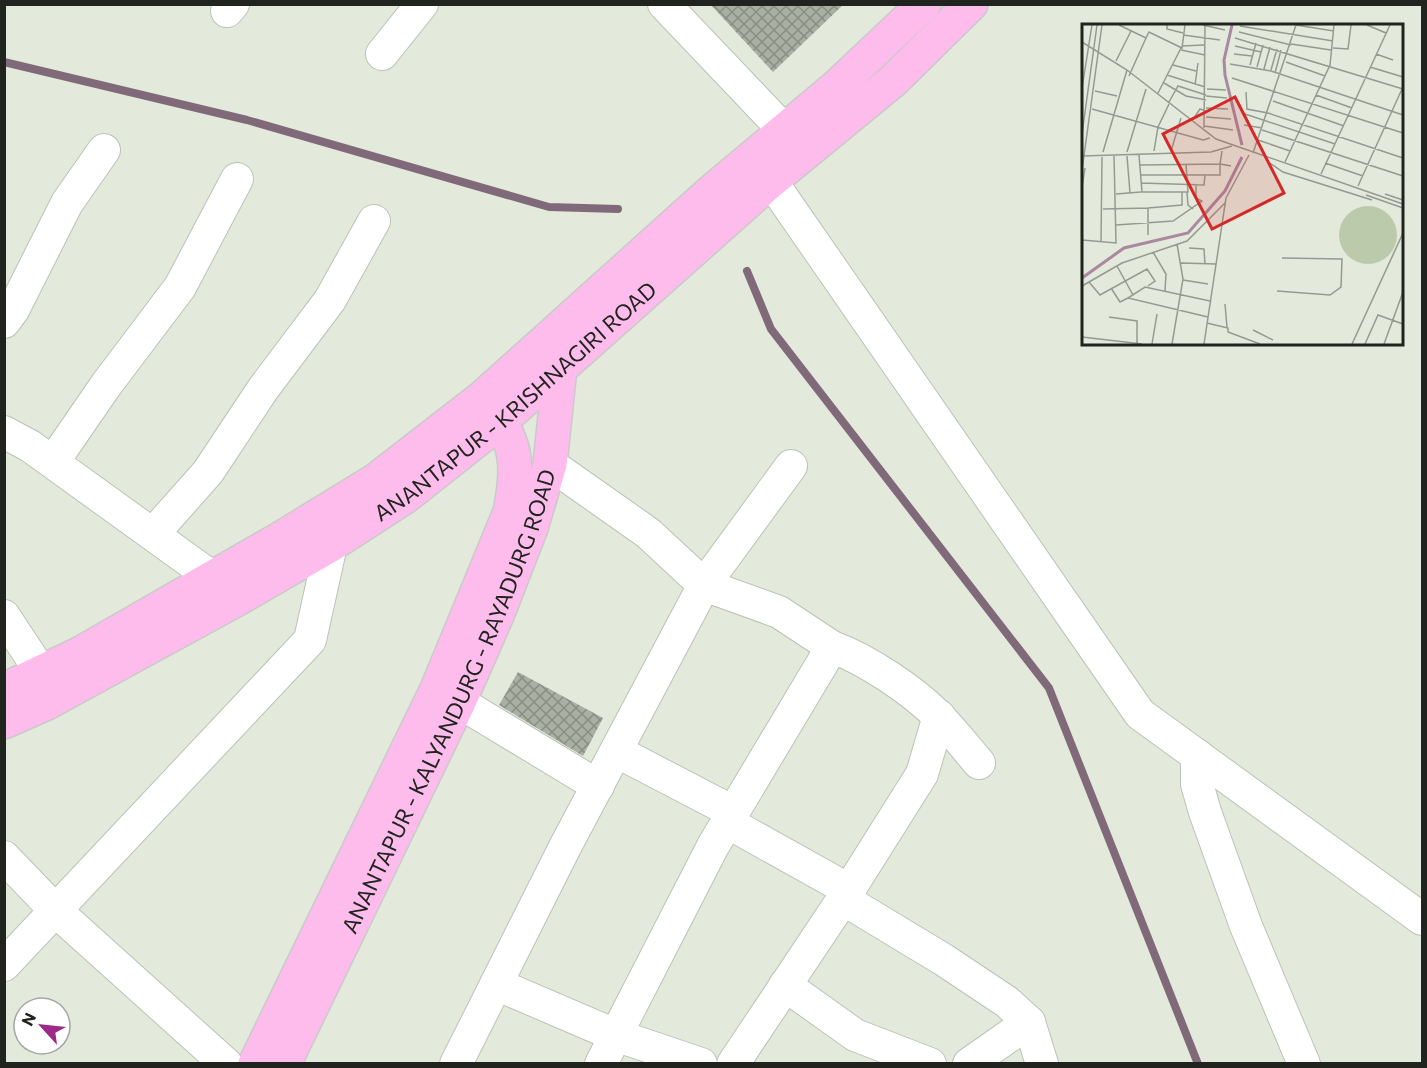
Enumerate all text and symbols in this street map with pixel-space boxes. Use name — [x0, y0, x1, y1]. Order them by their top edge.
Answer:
inset map — [1082, 24, 1403, 345]
street label: ANANTAPUR - KRISHNAGIRI ROAD — [369, 275, 662, 527]
street label: ANANTAPUR - KALYANDURG - RAYADURG ROAD — [335, 466, 561, 937]
north arrow — [12, 996, 72, 1056]
text: N — [17, 1009, 39, 1029]

